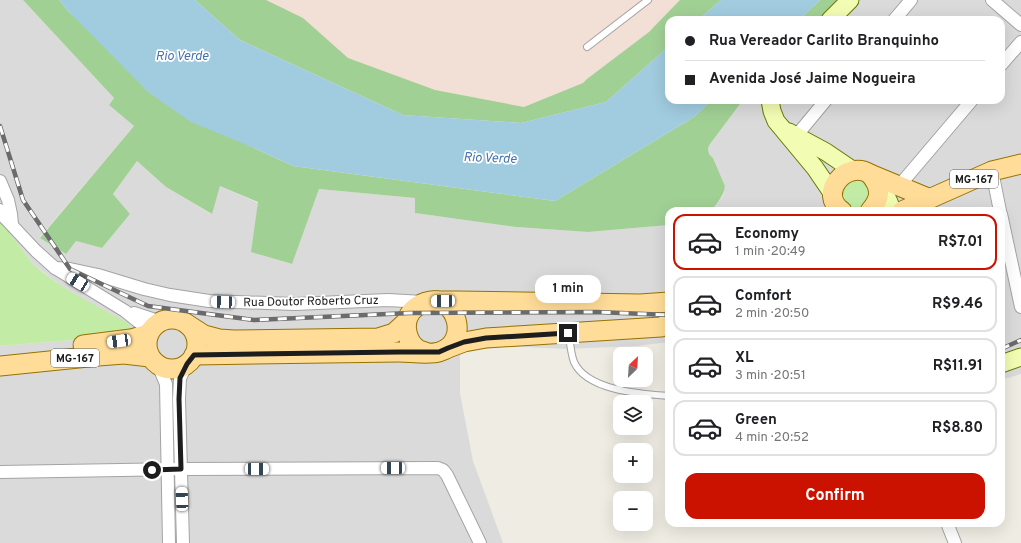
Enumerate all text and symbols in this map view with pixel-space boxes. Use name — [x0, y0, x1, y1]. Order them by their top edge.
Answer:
text: Rua Vereador Carlito Branquinho — [709, 32, 939, 51]
water label: Rio Verde — [155, 49, 209, 65]
text: Avenida José Jaime Nogueira — [709, 70, 916, 89]
water label: Rio Verde — [463, 150, 517, 168]
road number: MG-167 — [950, 170, 998, 188]
icon: car — [687, 224, 723, 260]
text: Economy — [735, 225, 799, 244]
text: R$7.01 — [938, 233, 983, 252]
text: 1 min · 20:49 — [735, 244, 806, 260]
car — [65, 271, 91, 293]
callout: 1 min — [535, 275, 601, 303]
text: 1 min — [552, 281, 584, 297]
icon: car — [687, 286, 723, 322]
text: Comfort — [735, 287, 792, 306]
street label: Rua Doutor Roberto Cruz — [243, 293, 379, 311]
car — [431, 295, 455, 307]
text: R$9.46 — [932, 295, 983, 314]
car — [211, 296, 235, 308]
text: 2 min · 20:50 — [735, 306, 809, 322]
route end — [559, 324, 577, 342]
car — [106, 333, 132, 349]
north arrow — [613, 347, 653, 387]
map controls — [613, 347, 653, 531]
icon: car — [687, 348, 723, 384]
road number: MG-167 — [51, 349, 99, 367]
text: XL — [735, 349, 753, 368]
text: R$11.91 — [933, 357, 983, 376]
text: 3 min · 20:51 — [735, 368, 806, 384]
button: layers — [613, 395, 653, 435]
icon: car — [687, 410, 723, 446]
text: Green — [735, 411, 777, 430]
text: R$8.80 — [932, 419, 983, 438]
text: 4 min · 20:52 — [735, 430, 809, 446]
button: + — [613, 443, 653, 483]
route start — [143, 461, 161, 479]
car — [381, 462, 405, 474]
car — [245, 463, 269, 475]
button: Confirm — [685, 473, 985, 519]
car — [176, 487, 188, 511]
button: − — [613, 491, 653, 531]

